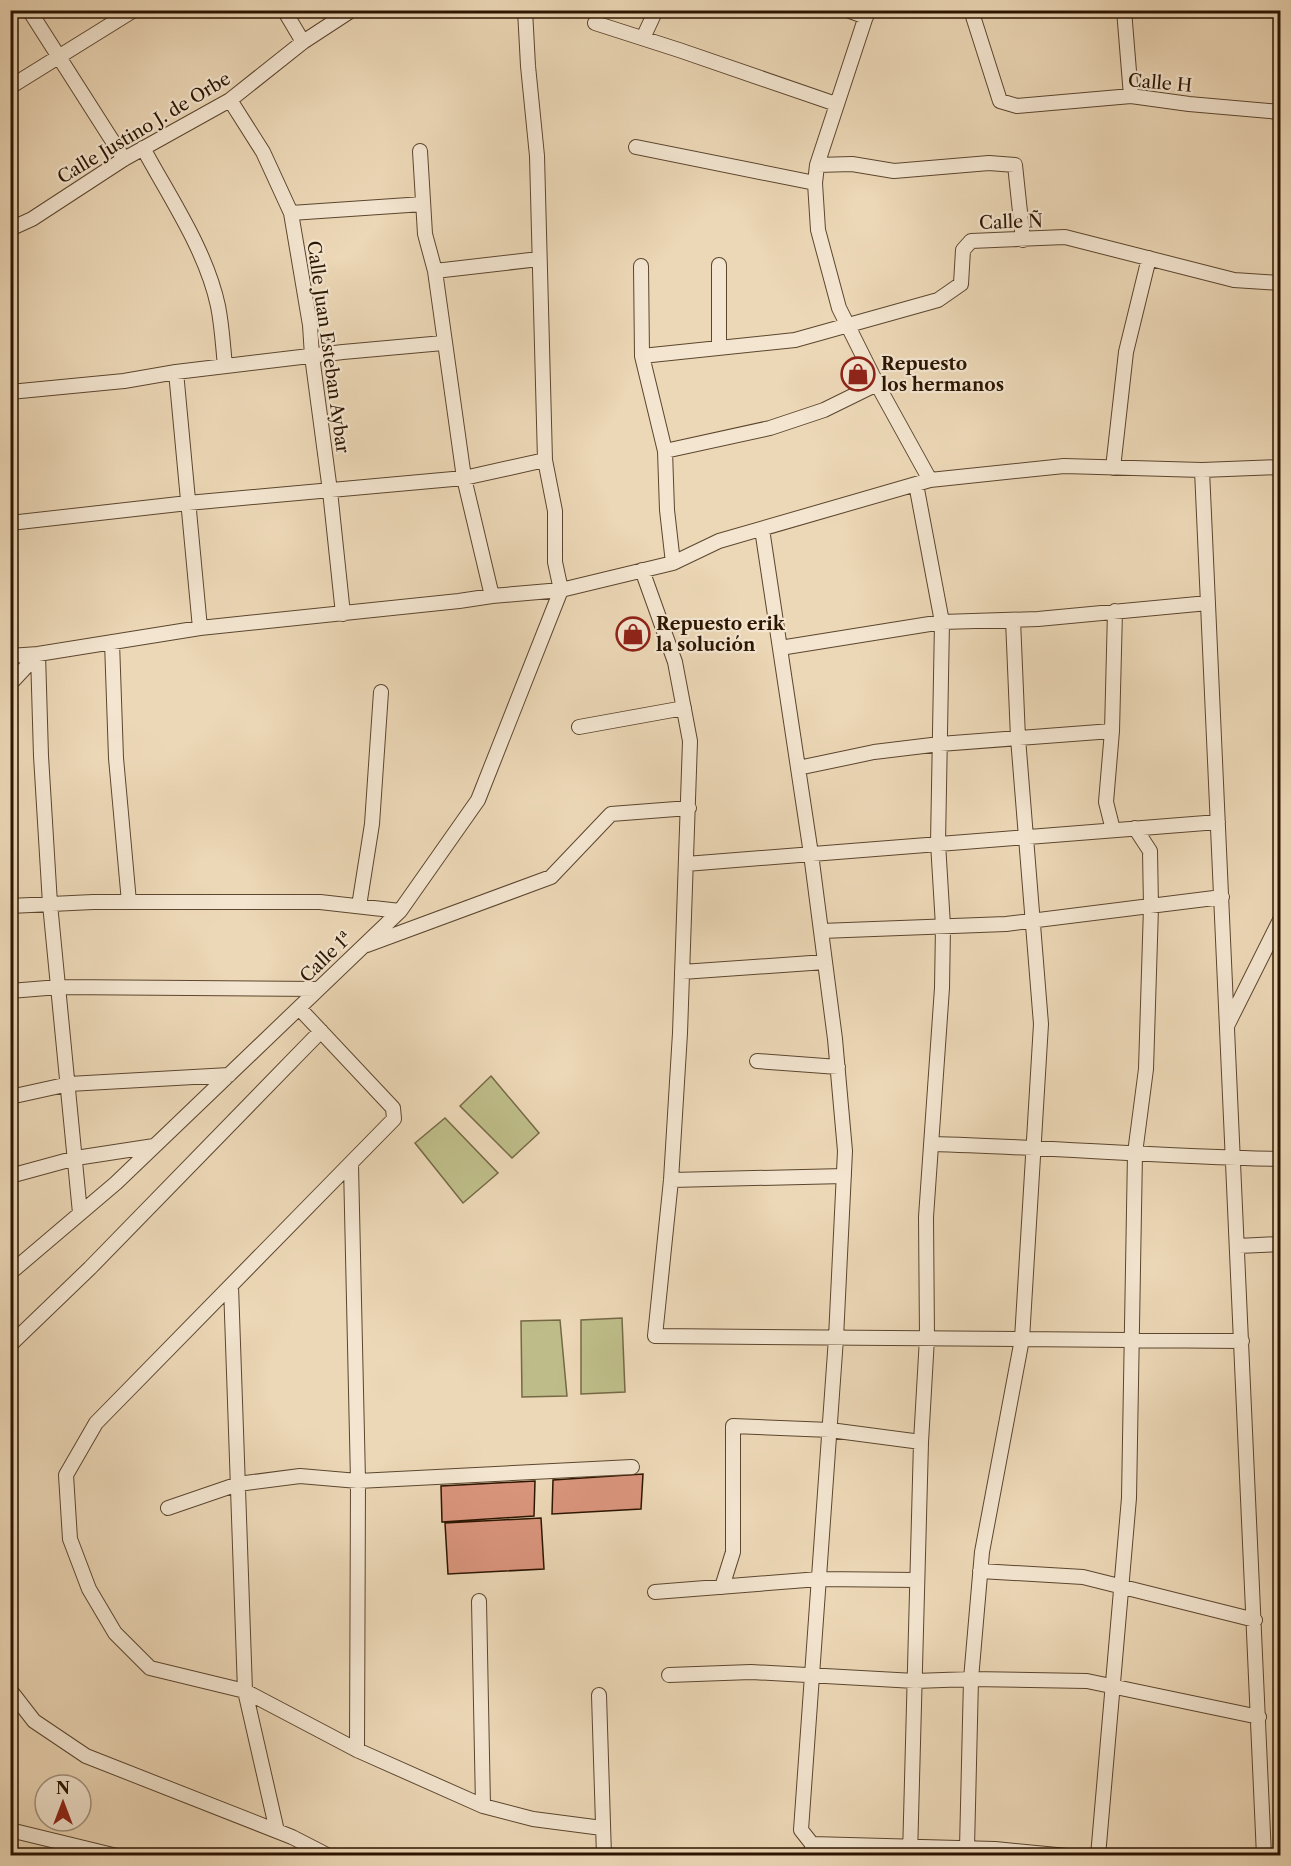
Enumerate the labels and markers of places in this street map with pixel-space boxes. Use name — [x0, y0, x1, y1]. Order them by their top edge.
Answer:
place label: Repuesto los hermanos — [881, 353, 1004, 396]
shop icon: Repuesto los hermanos — [840, 356, 876, 392]
place label: Repuesto erik la solución — [656, 613, 786, 656]
shop icon: Repuesto erik la solución — [615, 616, 651, 652]

